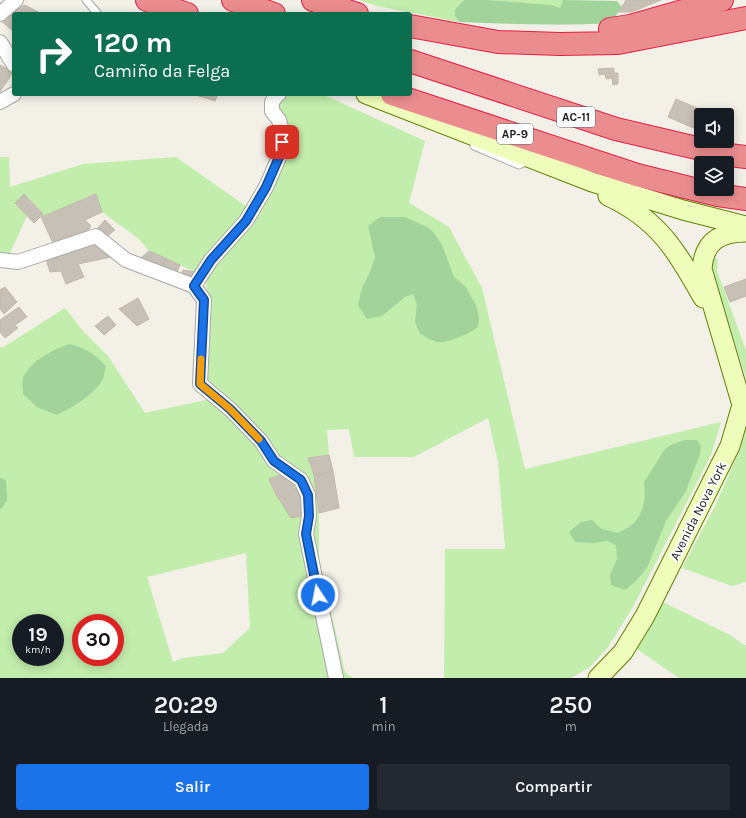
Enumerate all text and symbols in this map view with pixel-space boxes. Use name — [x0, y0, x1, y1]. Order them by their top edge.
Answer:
text: 120 m — [94, 26, 172, 59]
icon: right — [28, 28, 80, 80]
text: Camiño da Felga — [94, 60, 230, 82]
road number: AC-11 — [557, 107, 595, 127]
map controls — [694, 108, 734, 196]
button: sound — [694, 108, 734, 148]
road number: AP-9 — [497, 124, 533, 144]
pin — [265, 125, 299, 159]
icon: arrive — [271, 131, 293, 153]
button: layers — [694, 156, 734, 196]
street label: Avenida Nova York — [667, 459, 729, 563]
position arrow — [297, 574, 339, 616]
speed limit sign: 30 — [72, 614, 124, 666]
text: 19 — [28, 623, 48, 646]
text: km/h — [25, 644, 51, 656]
text: 20:29 — [154, 691, 218, 719]
text: 1 — [379, 691, 388, 719]
text: 250 — [549, 691, 592, 719]
text: Llegada — [163, 719, 209, 734]
text: min — [372, 719, 396, 734]
text: m — [565, 719, 577, 734]
button: Salir — [16, 764, 369, 810]
button: Compartir — [377, 764, 730, 810]

